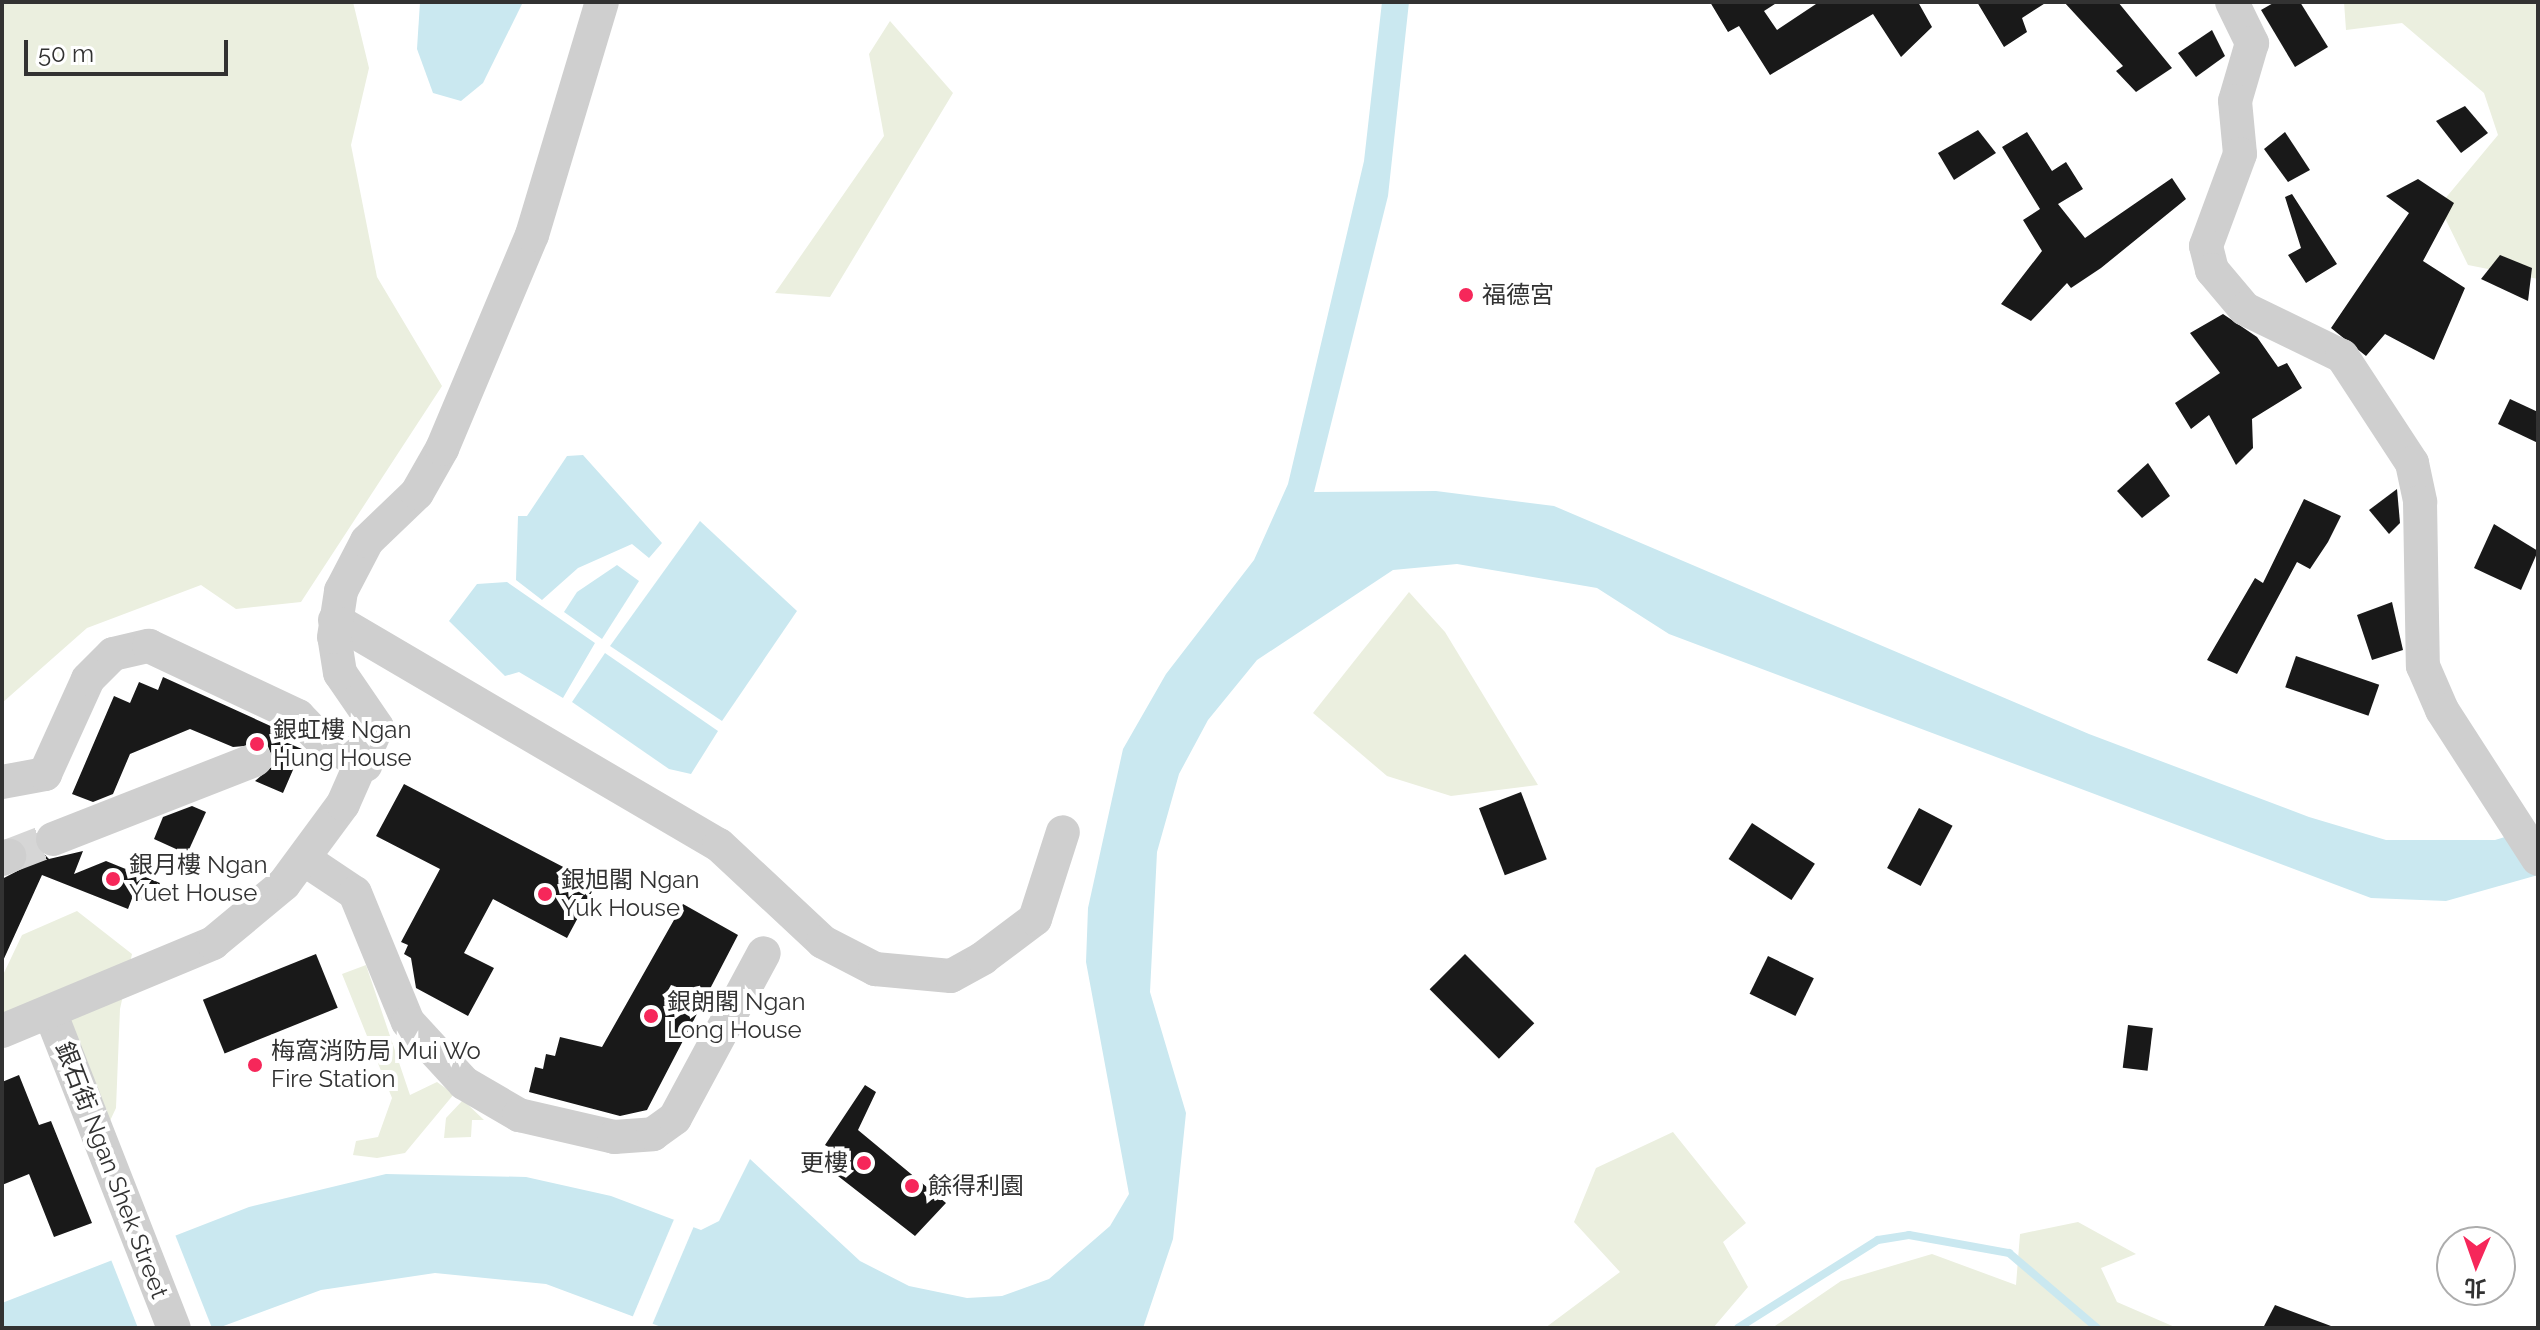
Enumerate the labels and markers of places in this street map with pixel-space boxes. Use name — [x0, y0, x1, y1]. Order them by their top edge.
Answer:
place label: 福德宮 — [1482, 281, 1554, 309]
marker: 福德宮 — [1457, 286, 1475, 304]
place label: 銀虹樓 Ngan Hung House — [273, 716, 412, 772]
marker: 銀虹樓 Ngan Hung House — [248, 735, 266, 753]
place label: 銀月樓 Ngan Yuet House — [129, 851, 267, 907]
place label: 銀旭閣 Ngan Yuk House — [561, 866, 699, 922]
marker: 銀月樓 Ngan Yuet House — [104, 870, 122, 888]
marker: 銀旭閣 Ngan Yuk House — [536, 885, 554, 903]
place label: 銀朗閣 Ngan Long House — [667, 988, 805, 1044]
marker: 銀朗閣 Ngan Long House — [642, 1007, 660, 1025]
place label: 梅窩消防局 Mui Wo Fire Station — [271, 1037, 482, 1093]
marker: 梅窩消防局 Mui Wo Fire Station — [246, 1056, 264, 1074]
place label: 更樓 — [800, 1149, 848, 1177]
marker: 更樓 — [855, 1154, 873, 1172]
place label: 餘得利園 — [928, 1172, 1024, 1200]
marker: 餘得利園 — [903, 1177, 921, 1195]

